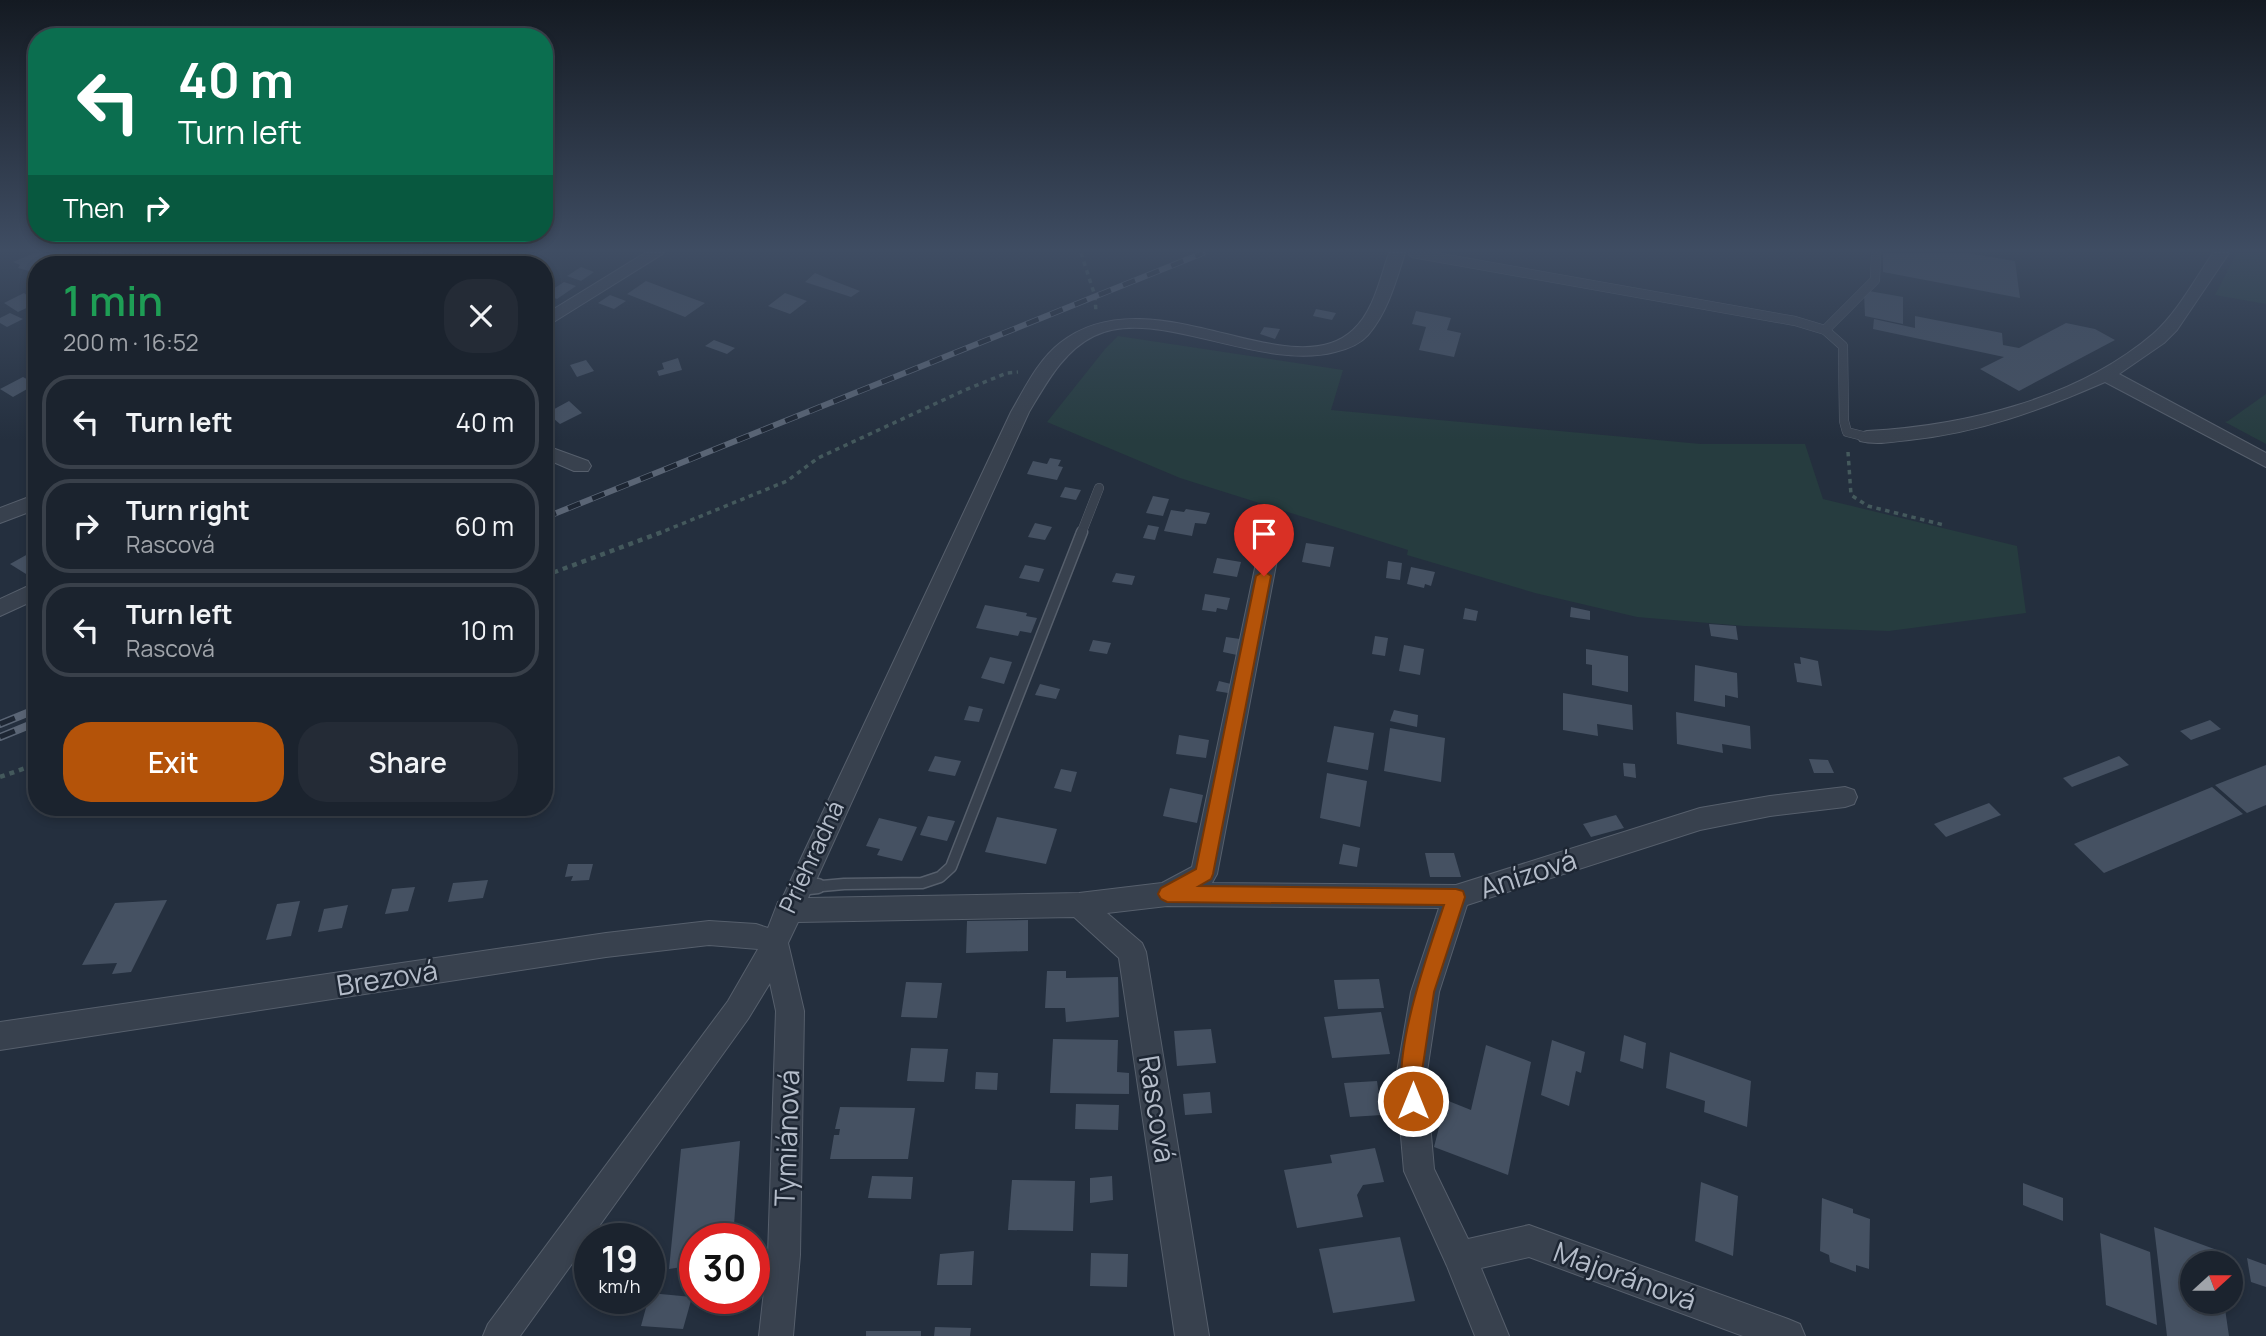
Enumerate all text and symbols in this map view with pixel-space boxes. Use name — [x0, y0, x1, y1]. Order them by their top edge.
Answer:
text: 40 m — [178, 46, 294, 113]
icon: left — [63, 56, 154, 147]
text: Turn left — [178, 110, 302, 154]
icon: right — [138, 189, 176, 227]
text: Then — [63, 190, 124, 226]
text: 1 min — [63, 271, 163, 329]
button: close — [444, 279, 518, 353]
text: 200 m · 16:52 — [63, 326, 199, 358]
icon: left — [67, 403, 105, 441]
text: Turn left — [126, 404, 233, 440]
text: 40 m — [456, 404, 514, 440]
text: Turn right — [126, 492, 250, 528]
pin — [1234, 504, 1294, 576]
icon: right — [67, 507, 105, 545]
text: 60 m — [455, 508, 514, 544]
icon: arrive — [1245, 515, 1283, 553]
text: Rascová — [126, 528, 215, 560]
text: Turn left — [126, 596, 233, 632]
icon: left — [67, 611, 105, 649]
text: 10 m — [461, 612, 514, 648]
text: Rascová — [126, 632, 215, 664]
button: Exit — [63, 722, 284, 802]
button: Share — [298, 722, 518, 802]
street label: Priehradná — [770, 795, 851, 918]
street label: Anízová — [1474, 840, 1581, 907]
street label: Brezová — [333, 950, 440, 1004]
street label: Rascová — [1131, 1053, 1185, 1165]
position arrow — [1376, 1064, 1450, 1138]
street label: Tymiánová — [765, 1069, 807, 1207]
speed limit sign: 30 — [679, 1223, 770, 1314]
street label: Majoránová — [1549, 1232, 1702, 1318]
text: 19 — [601, 1235, 638, 1283]
north arrow — [2180, 1251, 2244, 1314]
map controls — [2180, 1251, 2243, 1314]
text: km/h — [599, 1274, 640, 1298]

